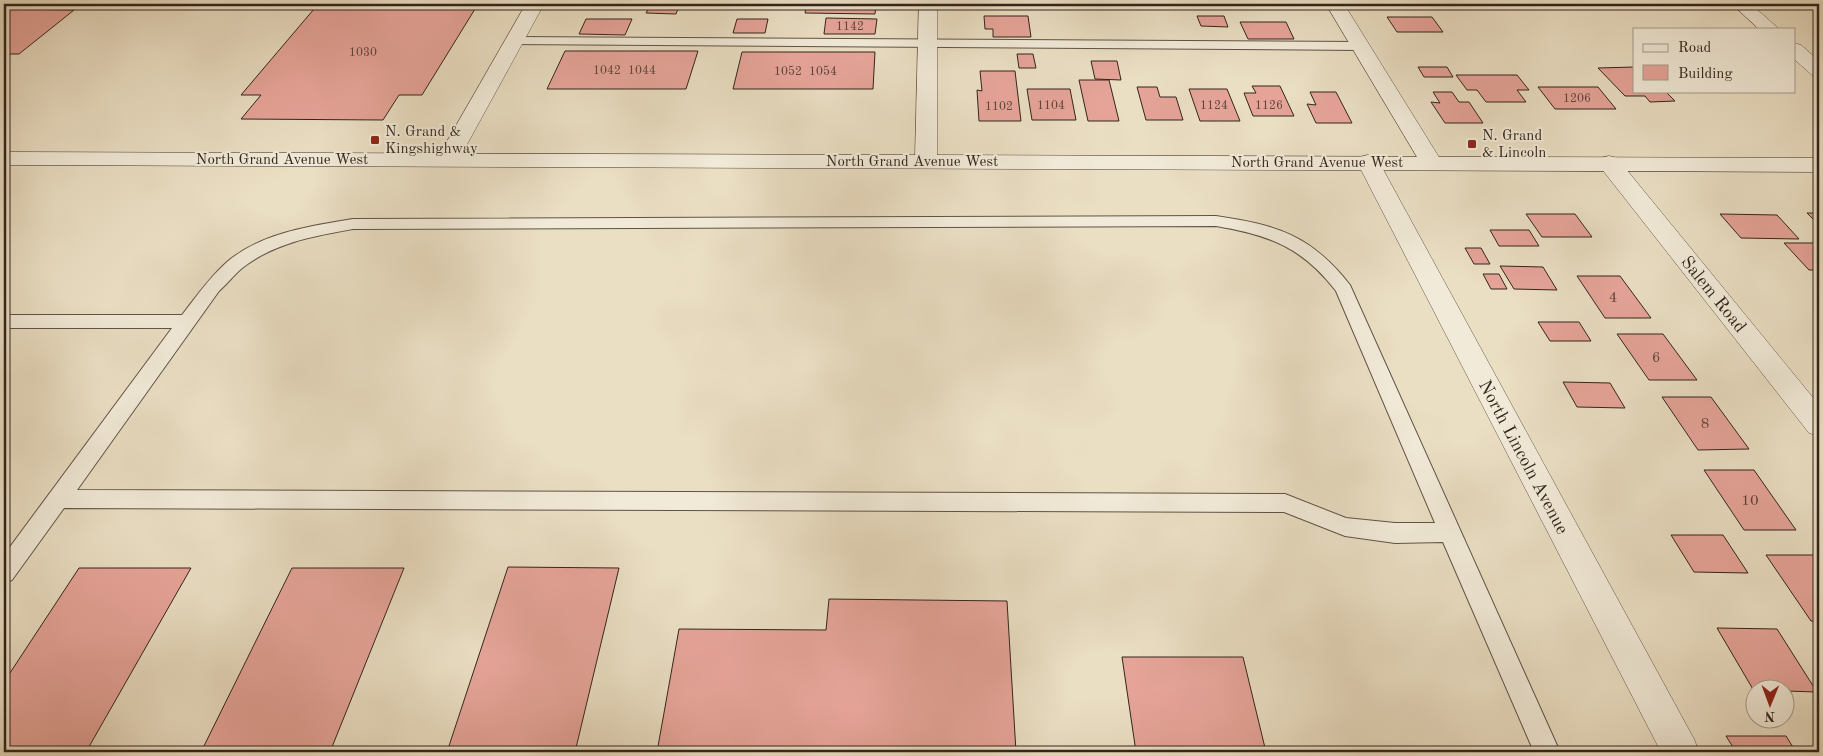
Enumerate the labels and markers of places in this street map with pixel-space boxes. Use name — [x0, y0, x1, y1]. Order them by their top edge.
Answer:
place label: N. Grand & Kingshighway — [385, 125, 478, 157]
place label: N. Grand & Lincoln — [1482, 129, 1546, 161]
marker: N. Grand & Kingshighway — [369, 134, 381, 146]
marker: N. Grand & Lincoln — [1466, 138, 1478, 150]

